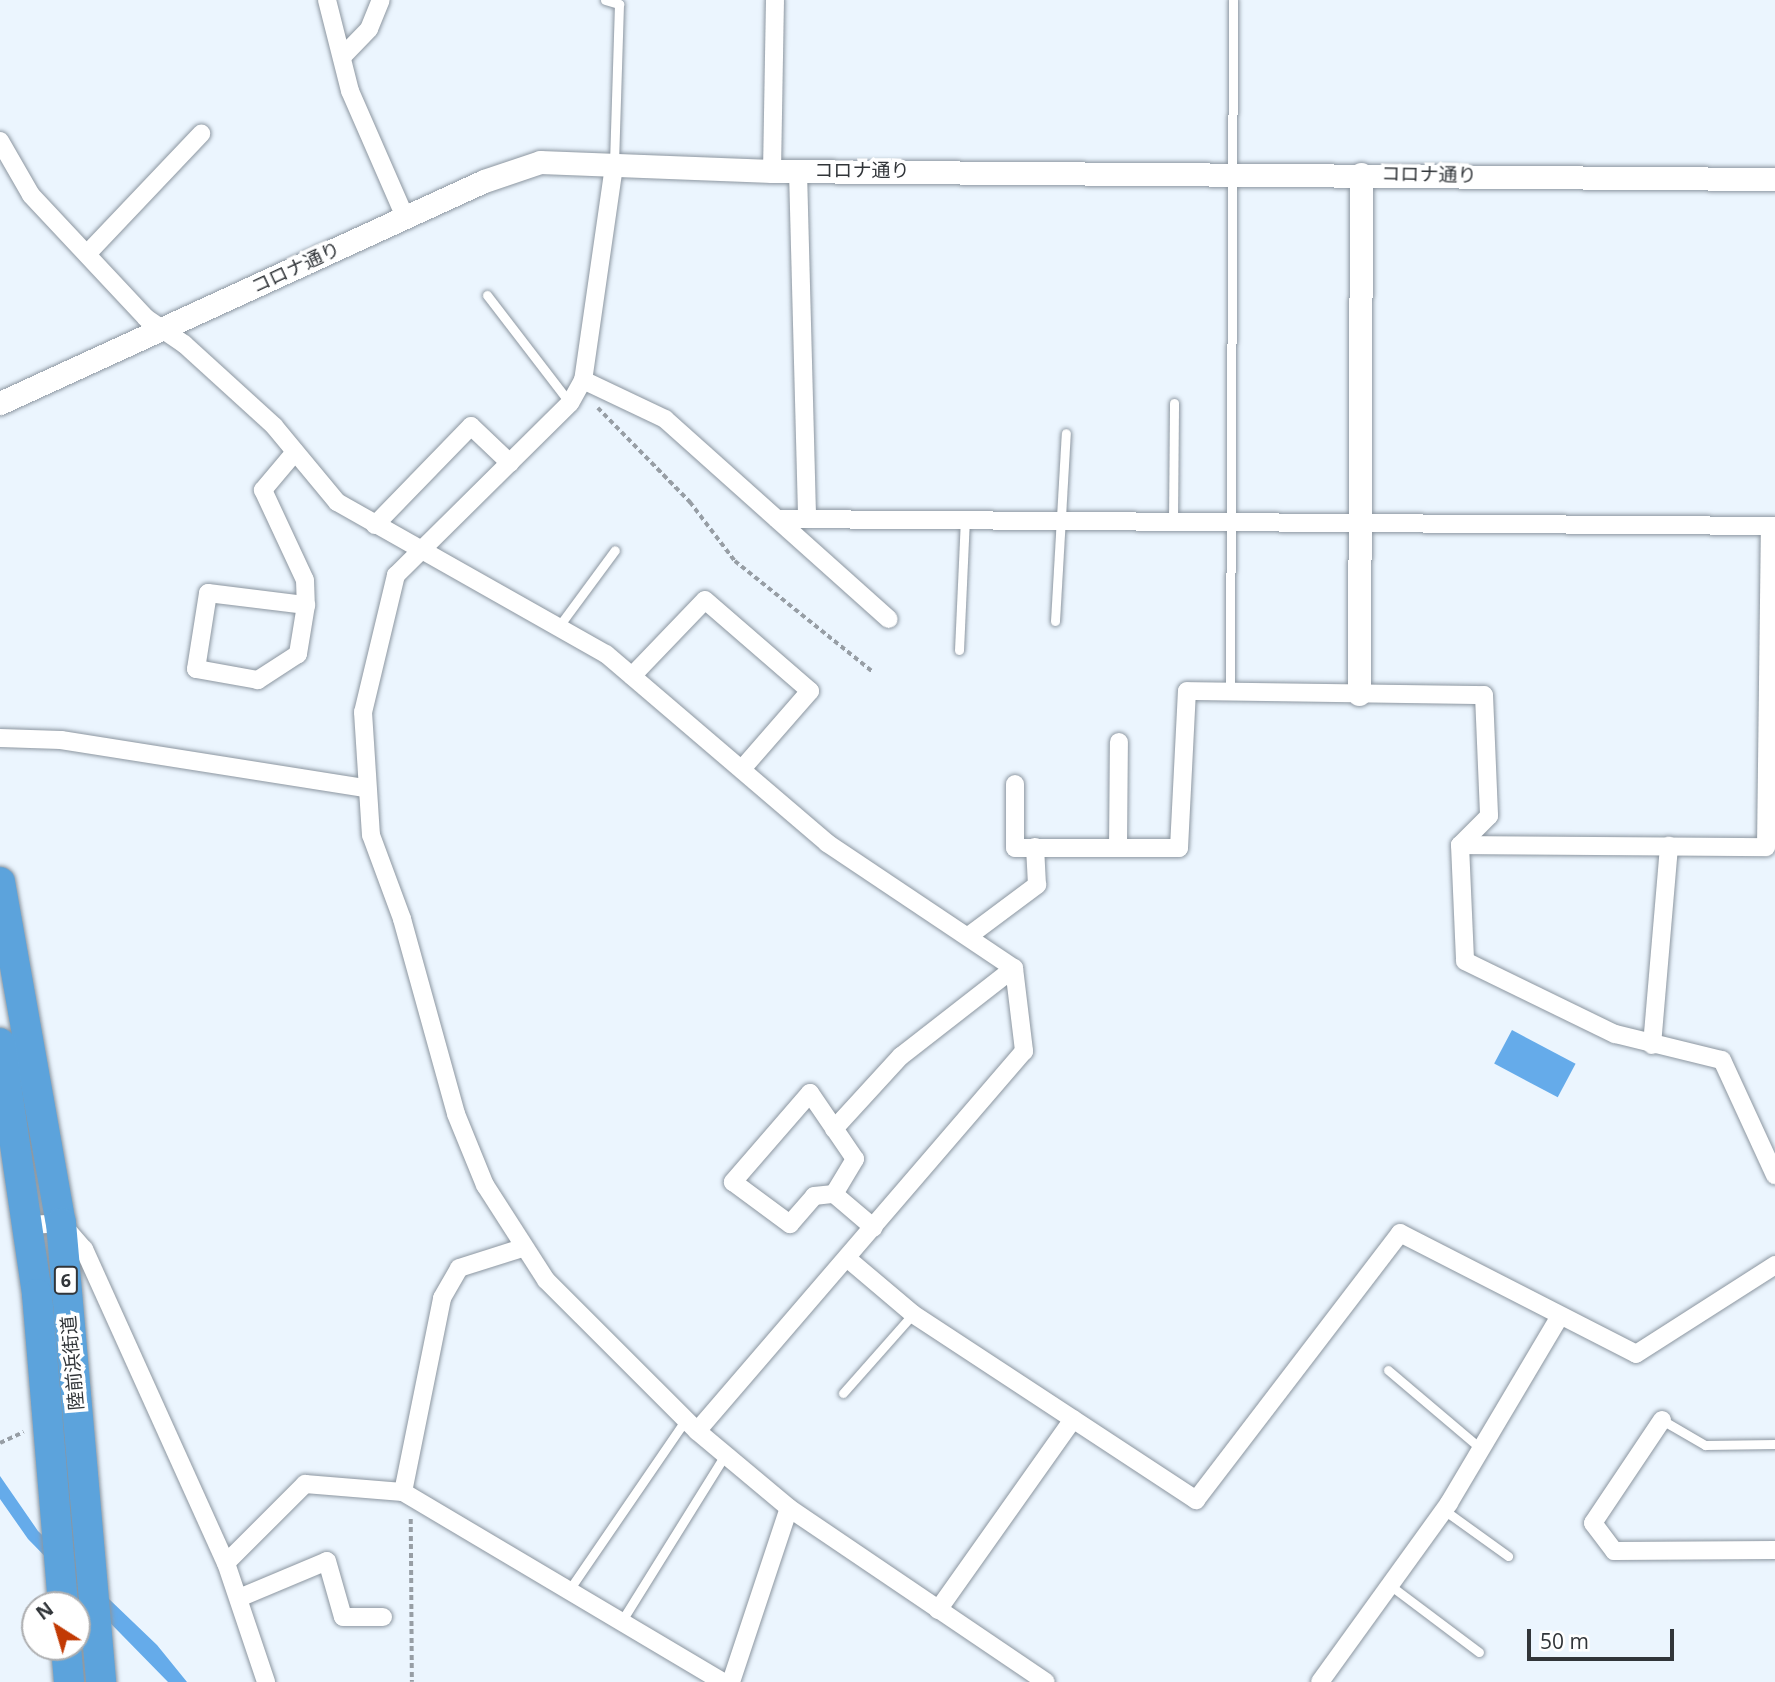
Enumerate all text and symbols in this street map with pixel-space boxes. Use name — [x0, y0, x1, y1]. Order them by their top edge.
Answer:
street label: コロナ通り — [815, 160, 909, 182]
street label: コロナ通り — [1381, 163, 1477, 187]
street label: コロナ通り — [248, 238, 344, 298]
road number: 6 — [54, 1266, 78, 1294]
street label: 陸前浜街道 — [58, 1315, 88, 1411]
north arrow — [21, 1591, 91, 1661]
text: N — [31, 1596, 59, 1626]
scale bar — [1530, 1616, 1677, 1660]
text: 50 m — [1540, 1627, 1589, 1655]

